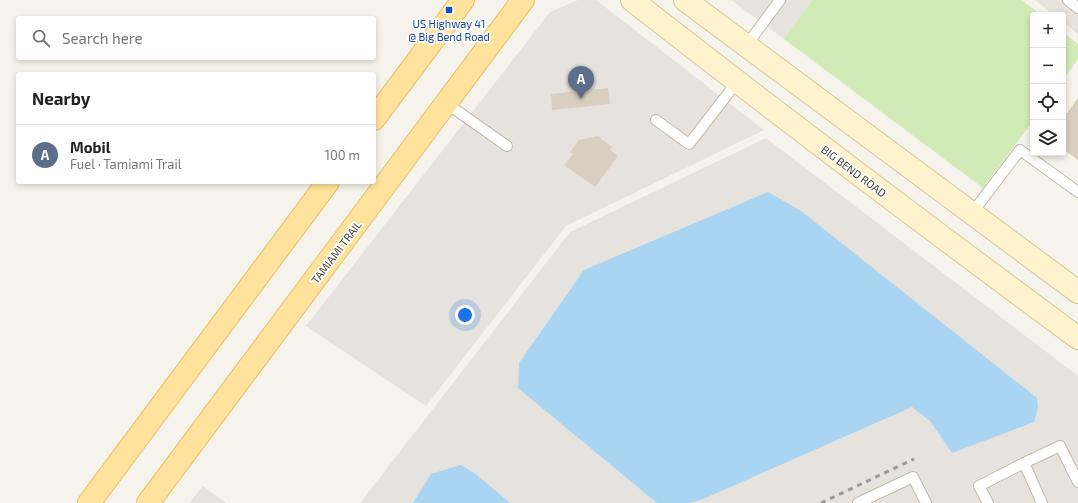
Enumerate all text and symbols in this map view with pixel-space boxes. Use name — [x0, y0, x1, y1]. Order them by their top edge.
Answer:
marker: US Highway 41 @ Big Bend Road — [444, 5, 454, 15]
map controls — [1030, 12, 1066, 156]
button: + — [1030, 12, 1066, 48]
search box — [16, 16, 376, 60]
place label: US Highway 41 @ Big Bend Road — [408, 17, 490, 43]
icon: search — [30, 27, 52, 49]
text: Search here — [62, 29, 143, 47]
button: − — [1030, 48, 1066, 84]
pin: A — [568, 66, 594, 99]
button: locate — [1030, 84, 1066, 120]
text: Nearby — [32, 88, 90, 108]
button: layers — [1030, 120, 1066, 156]
text: Mobil — [70, 138, 111, 156]
street label: BIG BEND ROAD — [819, 142, 889, 200]
text: A — [41, 147, 49, 163]
text: 100 m — [325, 147, 360, 163]
text: Fuel · Tamiami Trail — [70, 156, 182, 172]
street label: TAMIAMI TRAIL — [308, 218, 364, 286]
your location — [455, 305, 475, 325]

